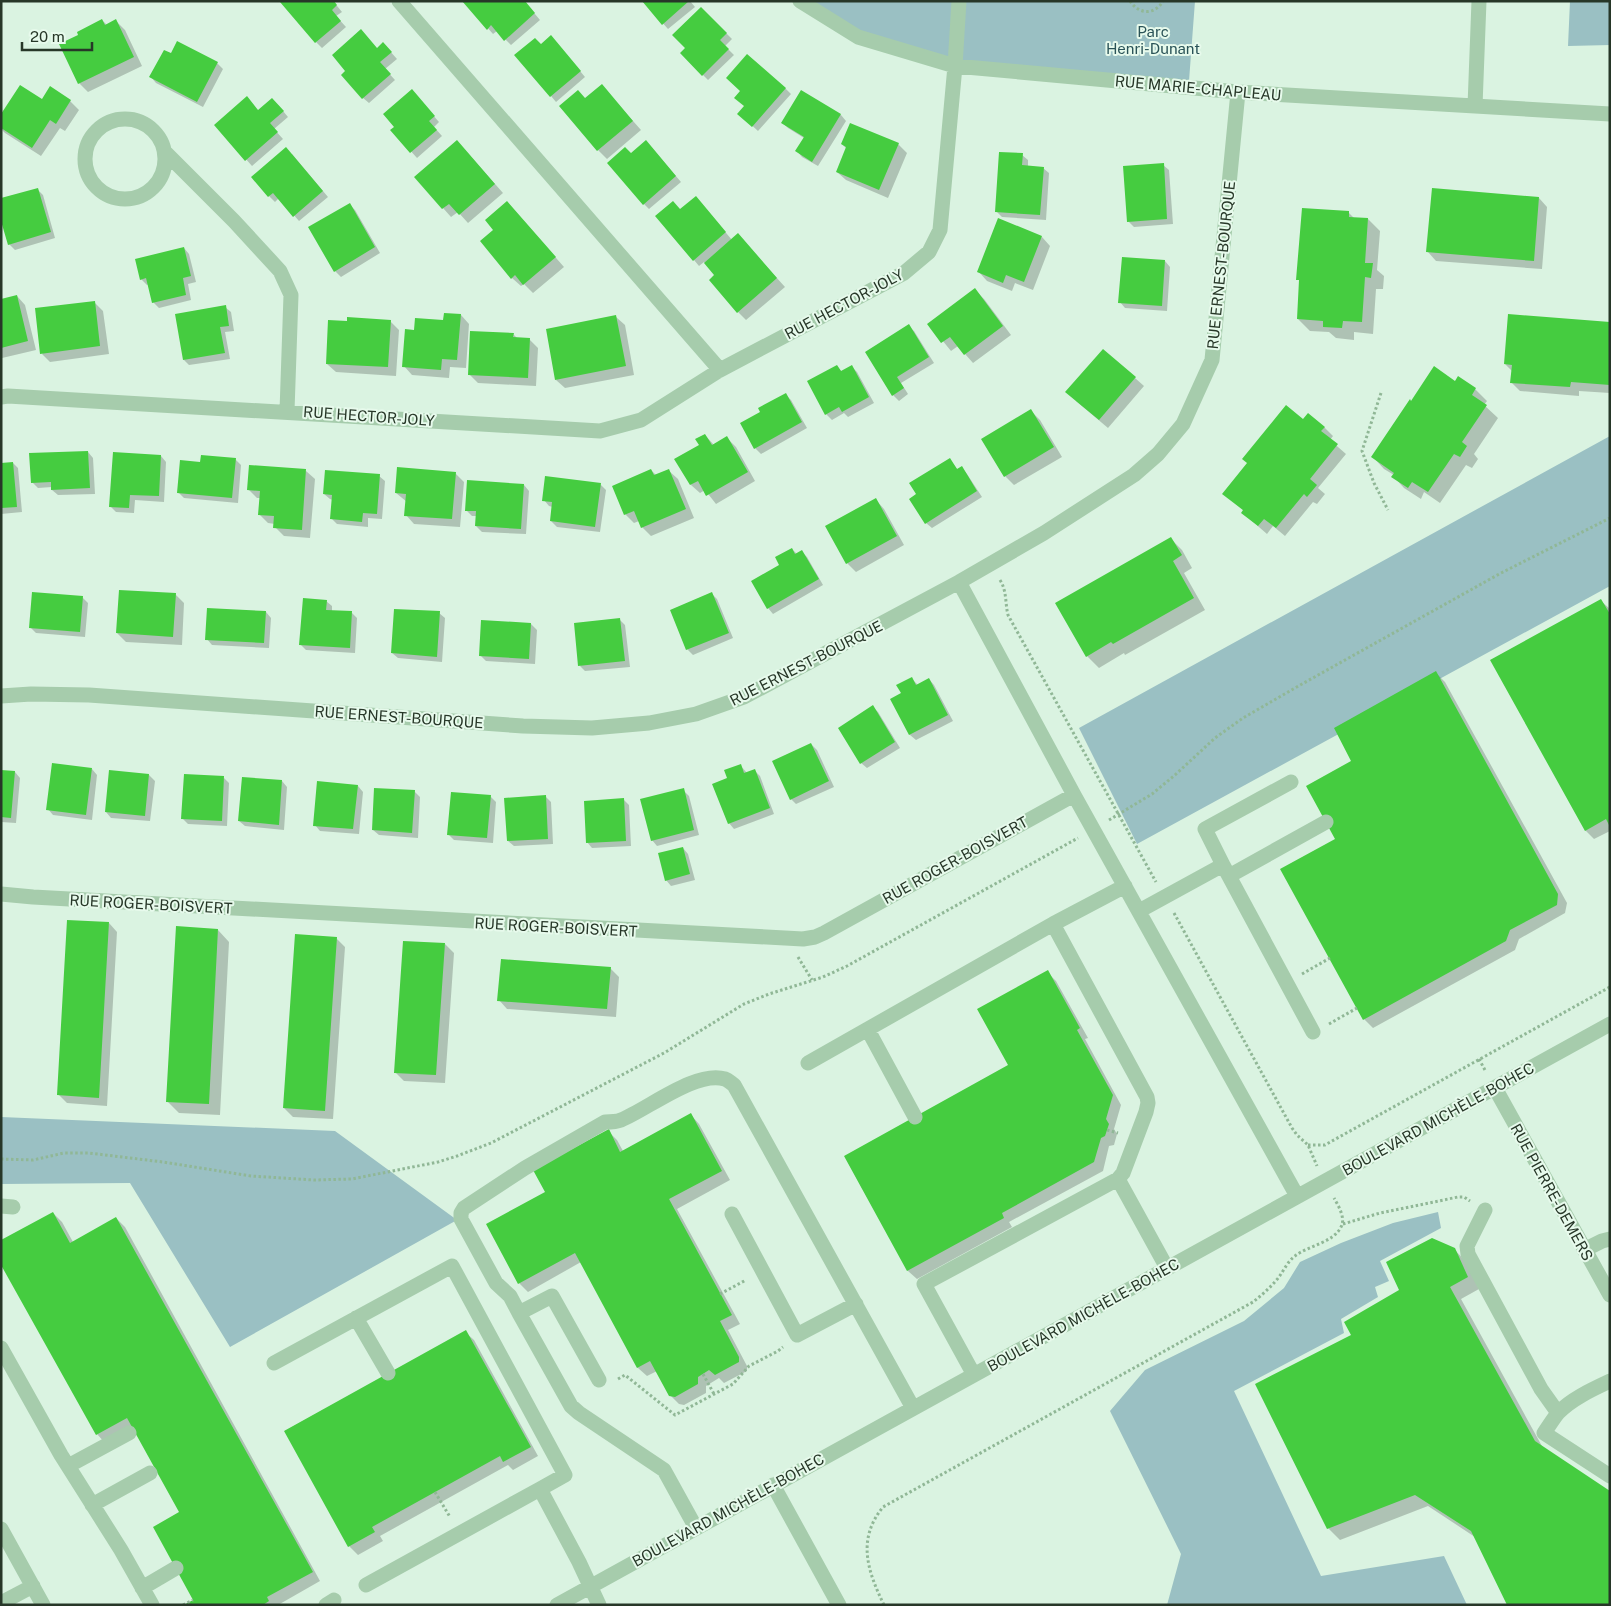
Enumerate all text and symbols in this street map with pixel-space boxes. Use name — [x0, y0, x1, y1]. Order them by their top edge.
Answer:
scale bar — [22, 20, 92, 52]
park label: Parc Henri-Dunant — [1106, 23, 1200, 57]
text: 20 m — [30, 28, 65, 45]
street label: RUE MARIE-CHAPLEAU — [1114, 72, 1282, 104]
street label: RUE ERNEST-BOURQUE — [1204, 180, 1238, 350]
street label: RUE HECTOR-JOLY — [782, 266, 906, 342]
street label: RUE HECTOR-JOLY — [303, 403, 435, 429]
street label: RUE ERNEST-BOURQUE — [727, 617, 885, 709]
street label: RUE ERNEST-BOURQUE — [314, 703, 484, 731]
street label: RUE ROGER-BOISVERT — [879, 813, 1031, 907]
street label: RUE ROGER-BOISVERT — [69, 891, 233, 917]
street label: RUE ROGER-BOISVERT — [474, 914, 638, 940]
street label: BOULEVARD MICHÈLE-BOHEC — [1339, 1059, 1537, 1179]
street label: RUE PIERRE-DEMERS — [1507, 1121, 1597, 1263]
street label: BOULEVARD MICHÈLE-BOHEC — [984, 1255, 1182, 1375]
street label: BOULEVARD MICHÈLE-BOHEC — [629, 1450, 827, 1570]

